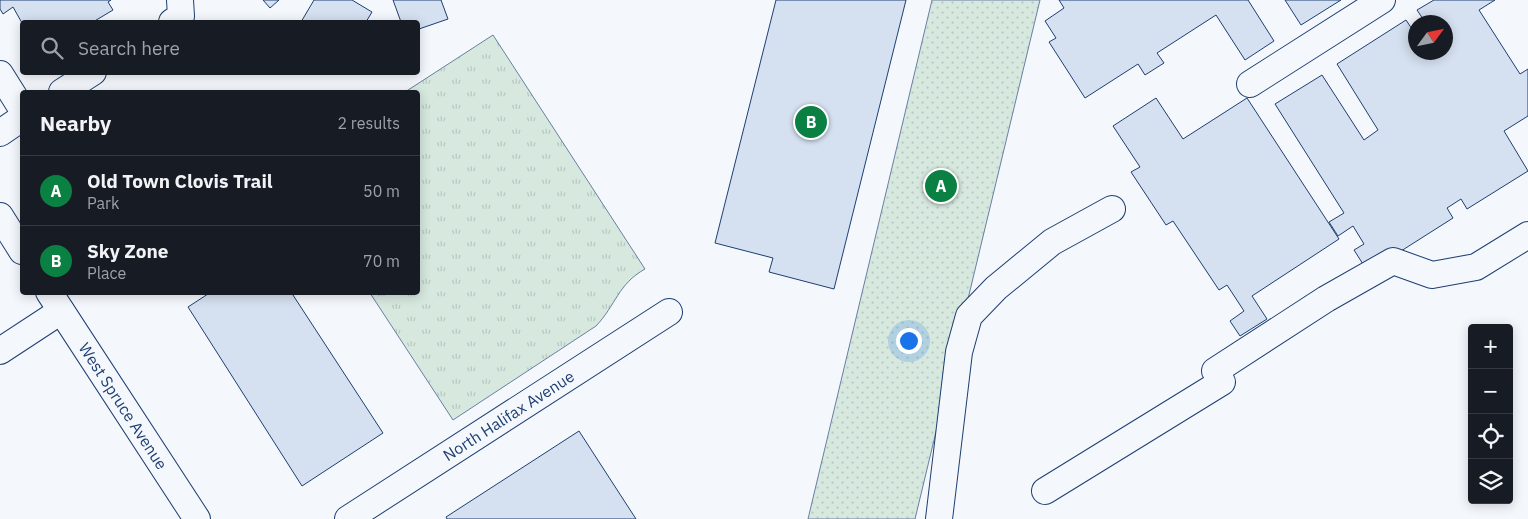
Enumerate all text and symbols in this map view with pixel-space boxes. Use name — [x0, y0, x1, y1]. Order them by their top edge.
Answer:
north arrow — [1408, 15, 1453, 60]
search box — [20, 20, 420, 75]
icon: search — [38, 34, 66, 62]
text: Search here — [78, 36, 180, 60]
pin: B — [795, 103, 827, 141]
text: Nearby — [40, 109, 111, 137]
text: 2 results — [337, 113, 400, 133]
pin: A — [925, 167, 957, 205]
text: Old Town Clovis Trail — [87, 169, 273, 193]
text: A — [51, 181, 61, 201]
text: 50 m — [363, 181, 400, 201]
text: Park — [87, 193, 119, 213]
text: Sky Zone — [87, 239, 169, 263]
text: B — [51, 251, 61, 271]
text: 70 m — [363, 251, 400, 271]
text: Place — [87, 263, 126, 283]
map controls — [1468, 324, 1513, 504]
button: + — [1468, 324, 1513, 369]
your location — [896, 328, 922, 354]
street label: West Spruce Avenue — [75, 339, 172, 473]
street label: North Halifax Avenue — [439, 366, 578, 465]
button: − — [1468, 369, 1513, 414]
button: locate — [1468, 414, 1513, 459]
button: layers — [1468, 459, 1513, 504]

